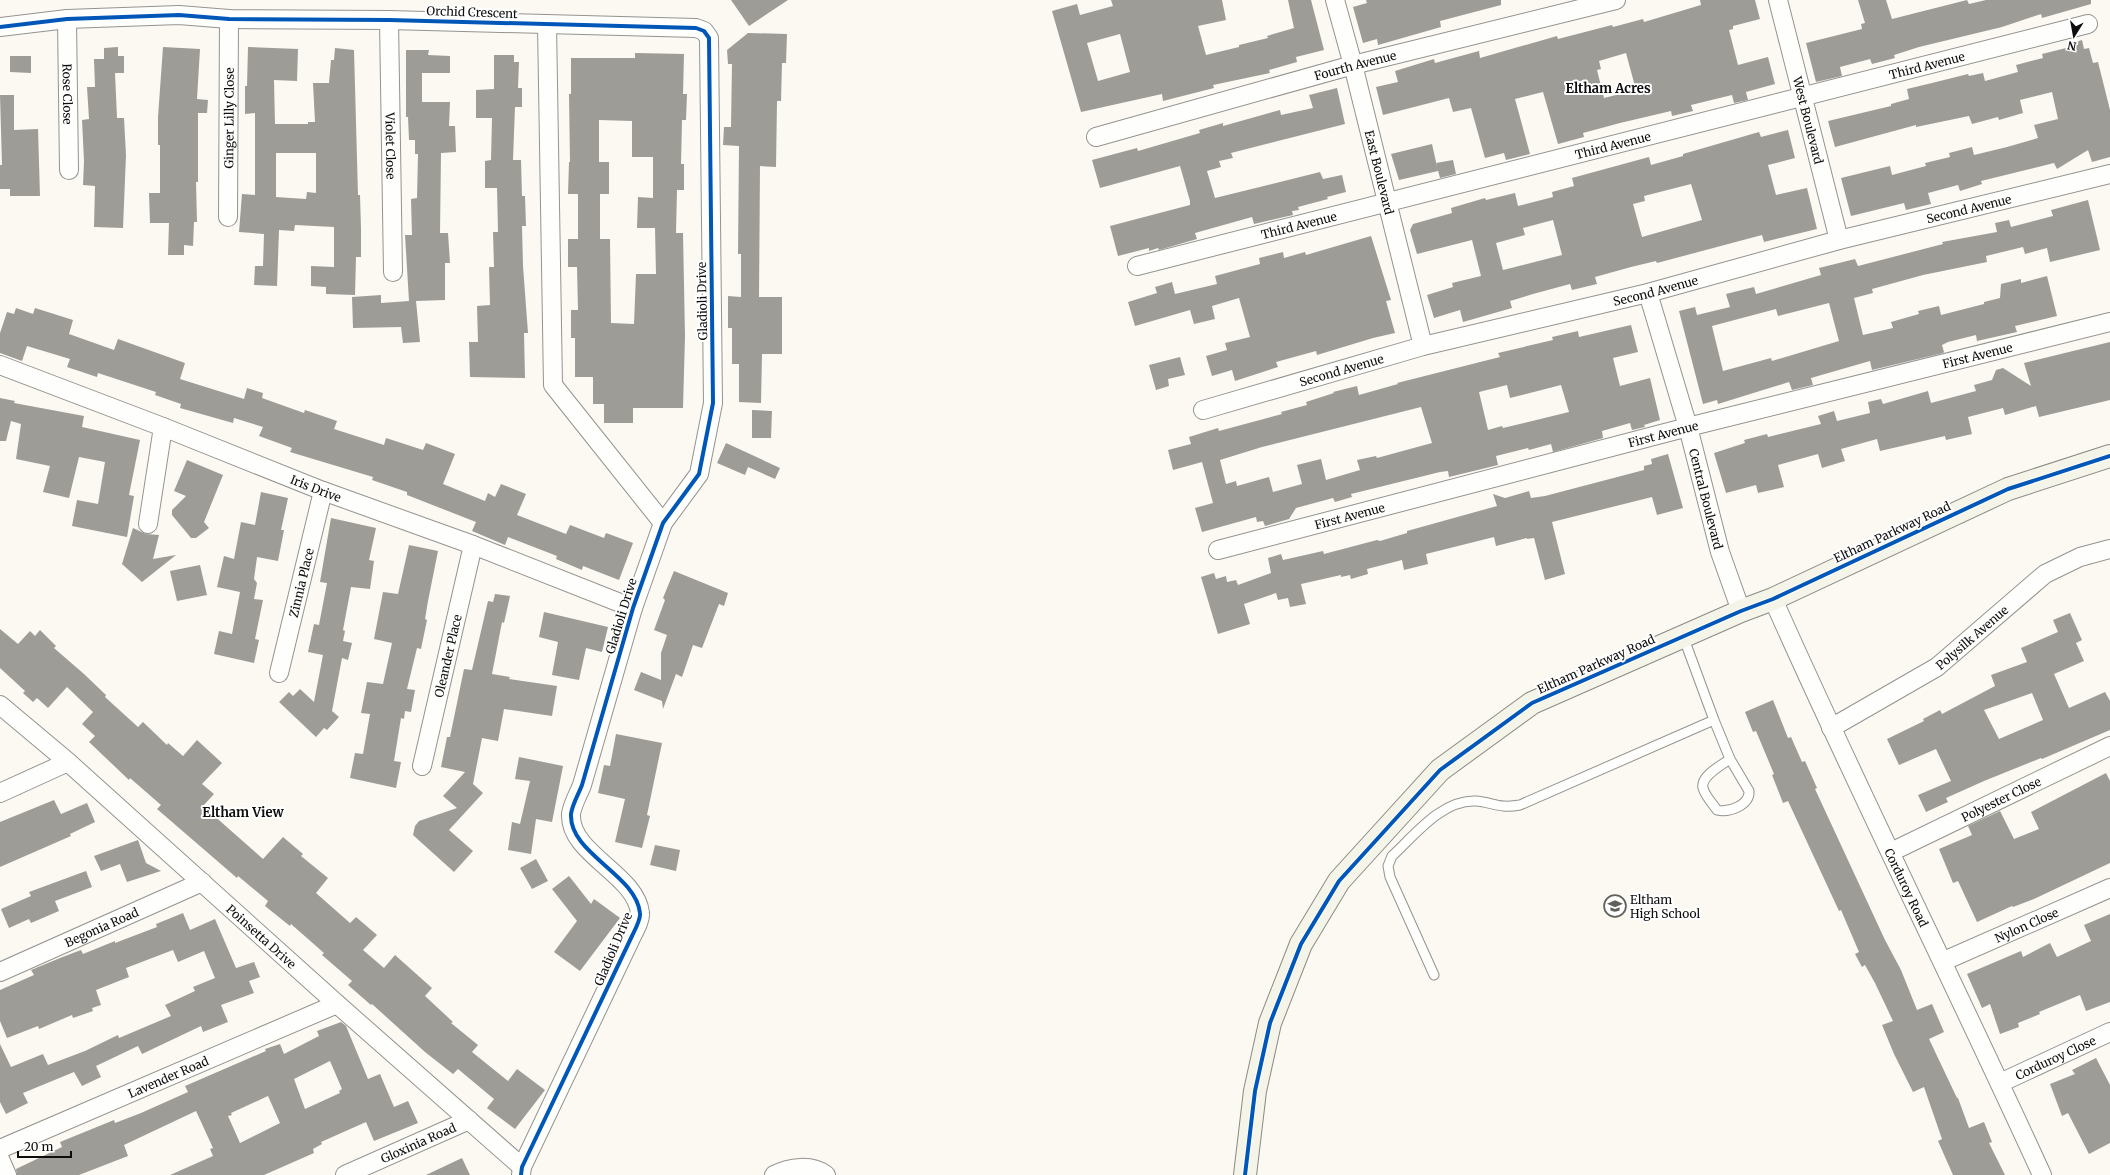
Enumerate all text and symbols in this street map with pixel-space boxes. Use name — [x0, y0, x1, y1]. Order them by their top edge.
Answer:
street label: Orchid Crescent — [426, 3, 518, 21]
north arrow — [2054, 16, 2094, 56]
text: N — [2066, 38, 2078, 54]
street label: Fourth Avenue — [1312, 47, 1398, 83]
street label: Third Avenue — [1887, 48, 1966, 82]
street label: Rose Close — [60, 63, 76, 125]
street label: Ginger Lilly Close — [221, 67, 236, 169]
street label: West Boulevard — [1790, 74, 1827, 165]
district label: Eltham Acres — [1565, 80, 1651, 97]
street label: Violet Close — [383, 111, 399, 180]
street label: Third Avenue — [1573, 128, 1652, 162]
street label: East Boulevard — [1362, 129, 1397, 216]
street label: Second Avenue — [1925, 191, 2013, 226]
street label: Third Avenue — [1259, 208, 1338, 242]
street label: Gladioli Drive — [694, 262, 710, 340]
street label: Second Avenue — [1611, 272, 1699, 308]
street label: First Avenue — [1941, 339, 2014, 371]
street label: Second Avenue — [1297, 350, 1385, 389]
street label: First Avenue — [1626, 417, 1700, 450]
street label: Central Boulevard — [1686, 447, 1726, 551]
street label: Iris Drive — [288, 471, 343, 505]
street label: Eltham Parkway Road — [1831, 498, 1953, 566]
street label: First Avenue — [1313, 499, 1386, 532]
street label: Zinnia Place — [285, 546, 316, 619]
street label: Gladioli Drive — [602, 576, 640, 656]
street label: Polysilk Avenue — [1932, 602, 2011, 673]
street label: Oleander Place — [431, 613, 464, 699]
street label: Eltham Parkway Road — [1535, 631, 1657, 697]
street label: Polyester Close — [1958, 773, 2043, 825]
district label: Eltham View — [202, 804, 284, 821]
street label: Corduroy Road — [1882, 846, 1932, 929]
place label: Eltham High School — [1630, 892, 1701, 921]
school or university icon: Eltham High School — [1602, 893, 1628, 919]
street label: Poinsetta Drive — [224, 901, 299, 971]
street label: Begonia Road — [62, 904, 141, 950]
street label: Nylon Close — [1992, 904, 2061, 945]
street label: Gladioli Drive — [591, 910, 635, 988]
street label: Corduroy Close — [2013, 1032, 2098, 1082]
street label: Lavender Road — [126, 1053, 211, 1101]
street label: Gloxinia Road — [378, 1119, 458, 1166]
scale bar — [18, 1133, 71, 1159]
text: 20 m — [24, 1139, 53, 1154]

